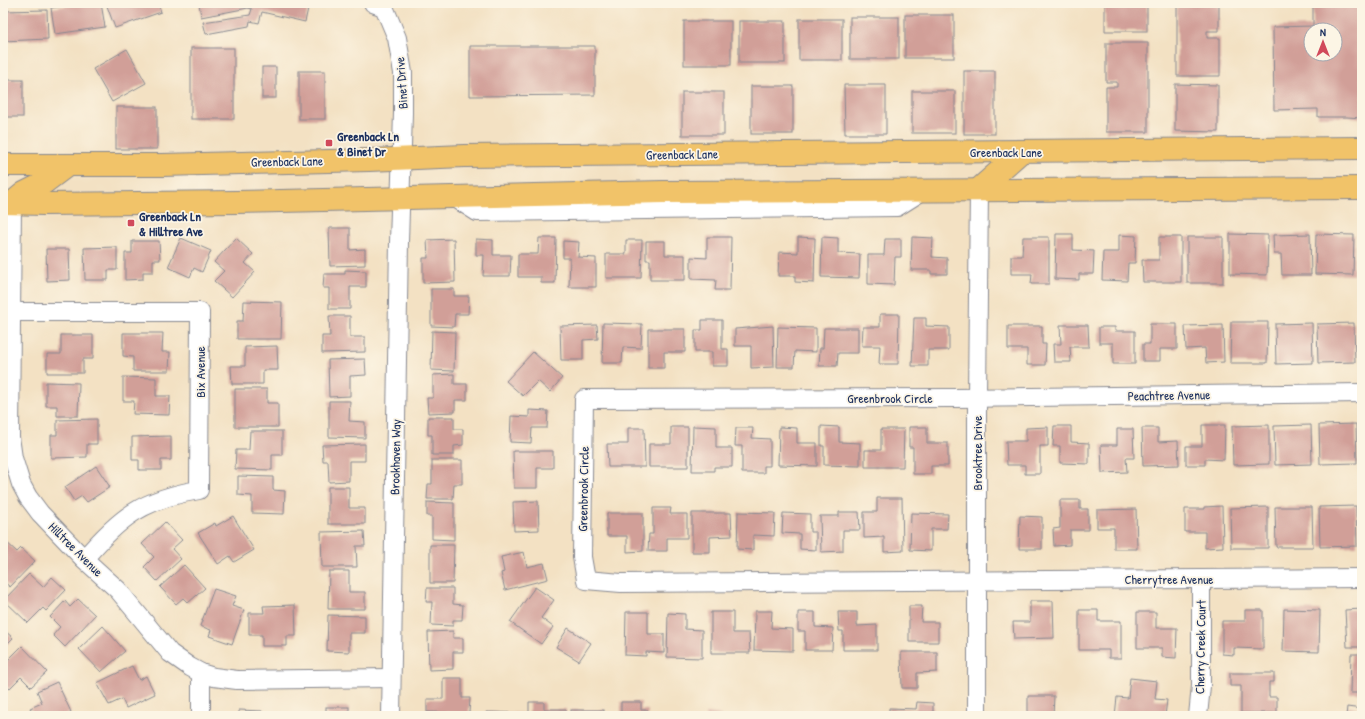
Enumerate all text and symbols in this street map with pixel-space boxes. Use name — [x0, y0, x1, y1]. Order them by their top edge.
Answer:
north arrow — [1303, 22, 1343, 62]
text: N — [1320, 25, 1326, 39]
street label: Binet Drive — [390, 56, 412, 110]
place label: Greenback Ln & Binet Dr — [337, 127, 399, 160]
marker: Greenback Ln & Binet Dr — [324, 138, 334, 148]
street label: Greenback Lane — [970, 143, 1042, 161]
street label: Greenback Lane — [646, 144, 718, 164]
street label: Greenback Lane — [251, 151, 323, 171]
place label: Greenback Ln & Hilltree Ave — [139, 207, 204, 240]
marker: Greenback Ln & Hilltree Ave — [126, 218, 136, 228]
street label: Bix Avenue — [191, 346, 209, 398]
street label: Peachtree Avenue — [1127, 385, 1211, 405]
street label: Greenbrook Circle — [847, 389, 933, 407]
street label: Brooktree Drive — [968, 416, 986, 490]
street label: Brookhaven Way — [385, 418, 405, 495]
street label: Greenbrook Circle — [573, 446, 593, 532]
street label: Hilltree Avenue — [45, 518, 107, 580]
street label: Cherrytree Avenue — [1124, 570, 1214, 588]
street label: Cherry Creek Court — [1190, 599, 1210, 694]

